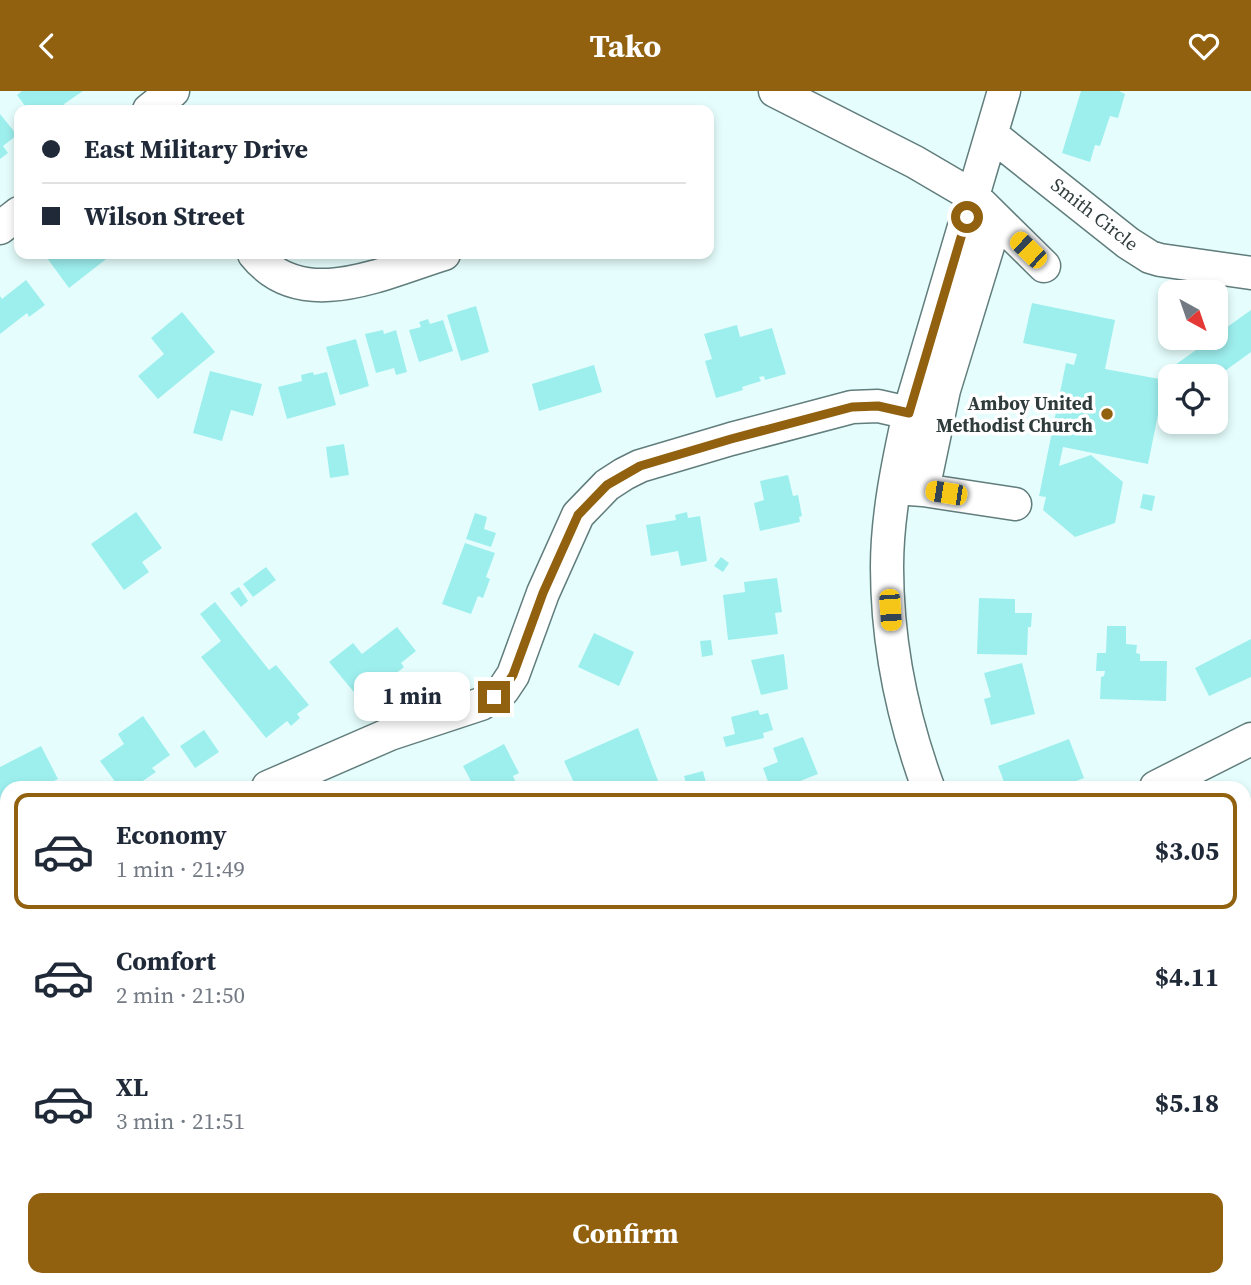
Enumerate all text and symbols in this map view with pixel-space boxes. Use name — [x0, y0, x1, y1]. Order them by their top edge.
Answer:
text: Tako — [590, 24, 661, 68]
icon: back — [28, 27, 66, 65]
icon: heart — [1185, 27, 1223, 65]
text: East Military Drive — [84, 131, 308, 167]
street label: Smith Circle — [1046, 172, 1144, 256]
text: Wilson Street — [84, 198, 244, 234]
route start — [951, 201, 983, 233]
car — [1006, 228, 1051, 272]
north arrow — [1158, 280, 1228, 350]
map controls — [1158, 280, 1228, 434]
button: locate — [1158, 364, 1228, 434]
place label: Amboy United Methodist Church — [936, 390, 1093, 438]
marker: Amboy United Methodist Church — [1099, 406, 1115, 422]
car — [924, 479, 969, 507]
car — [879, 588, 902, 632]
callout: 1 min — [354, 673, 470, 721]
text: 1 min — [382, 680, 442, 712]
route end — [478, 681, 510, 713]
text: Economy — [116, 817, 227, 853]
icon: car — [32, 820, 95, 883]
text: $3.05 — [1155, 833, 1219, 869]
text: 1 min · 21:49 — [116, 853, 245, 885]
text: Comfort — [116, 943, 216, 979]
icon: car — [32, 946, 95, 1009]
text: $4.11 — [1155, 959, 1219, 995]
text: 2 min · 21:50 — [116, 979, 245, 1011]
text: XL — [116, 1069, 148, 1105]
icon: car — [32, 1072, 95, 1135]
text: $5.18 — [1155, 1085, 1219, 1121]
text: 3 min · 21:51 — [116, 1105, 245, 1137]
button: Confirm — [28, 1193, 1223, 1273]

